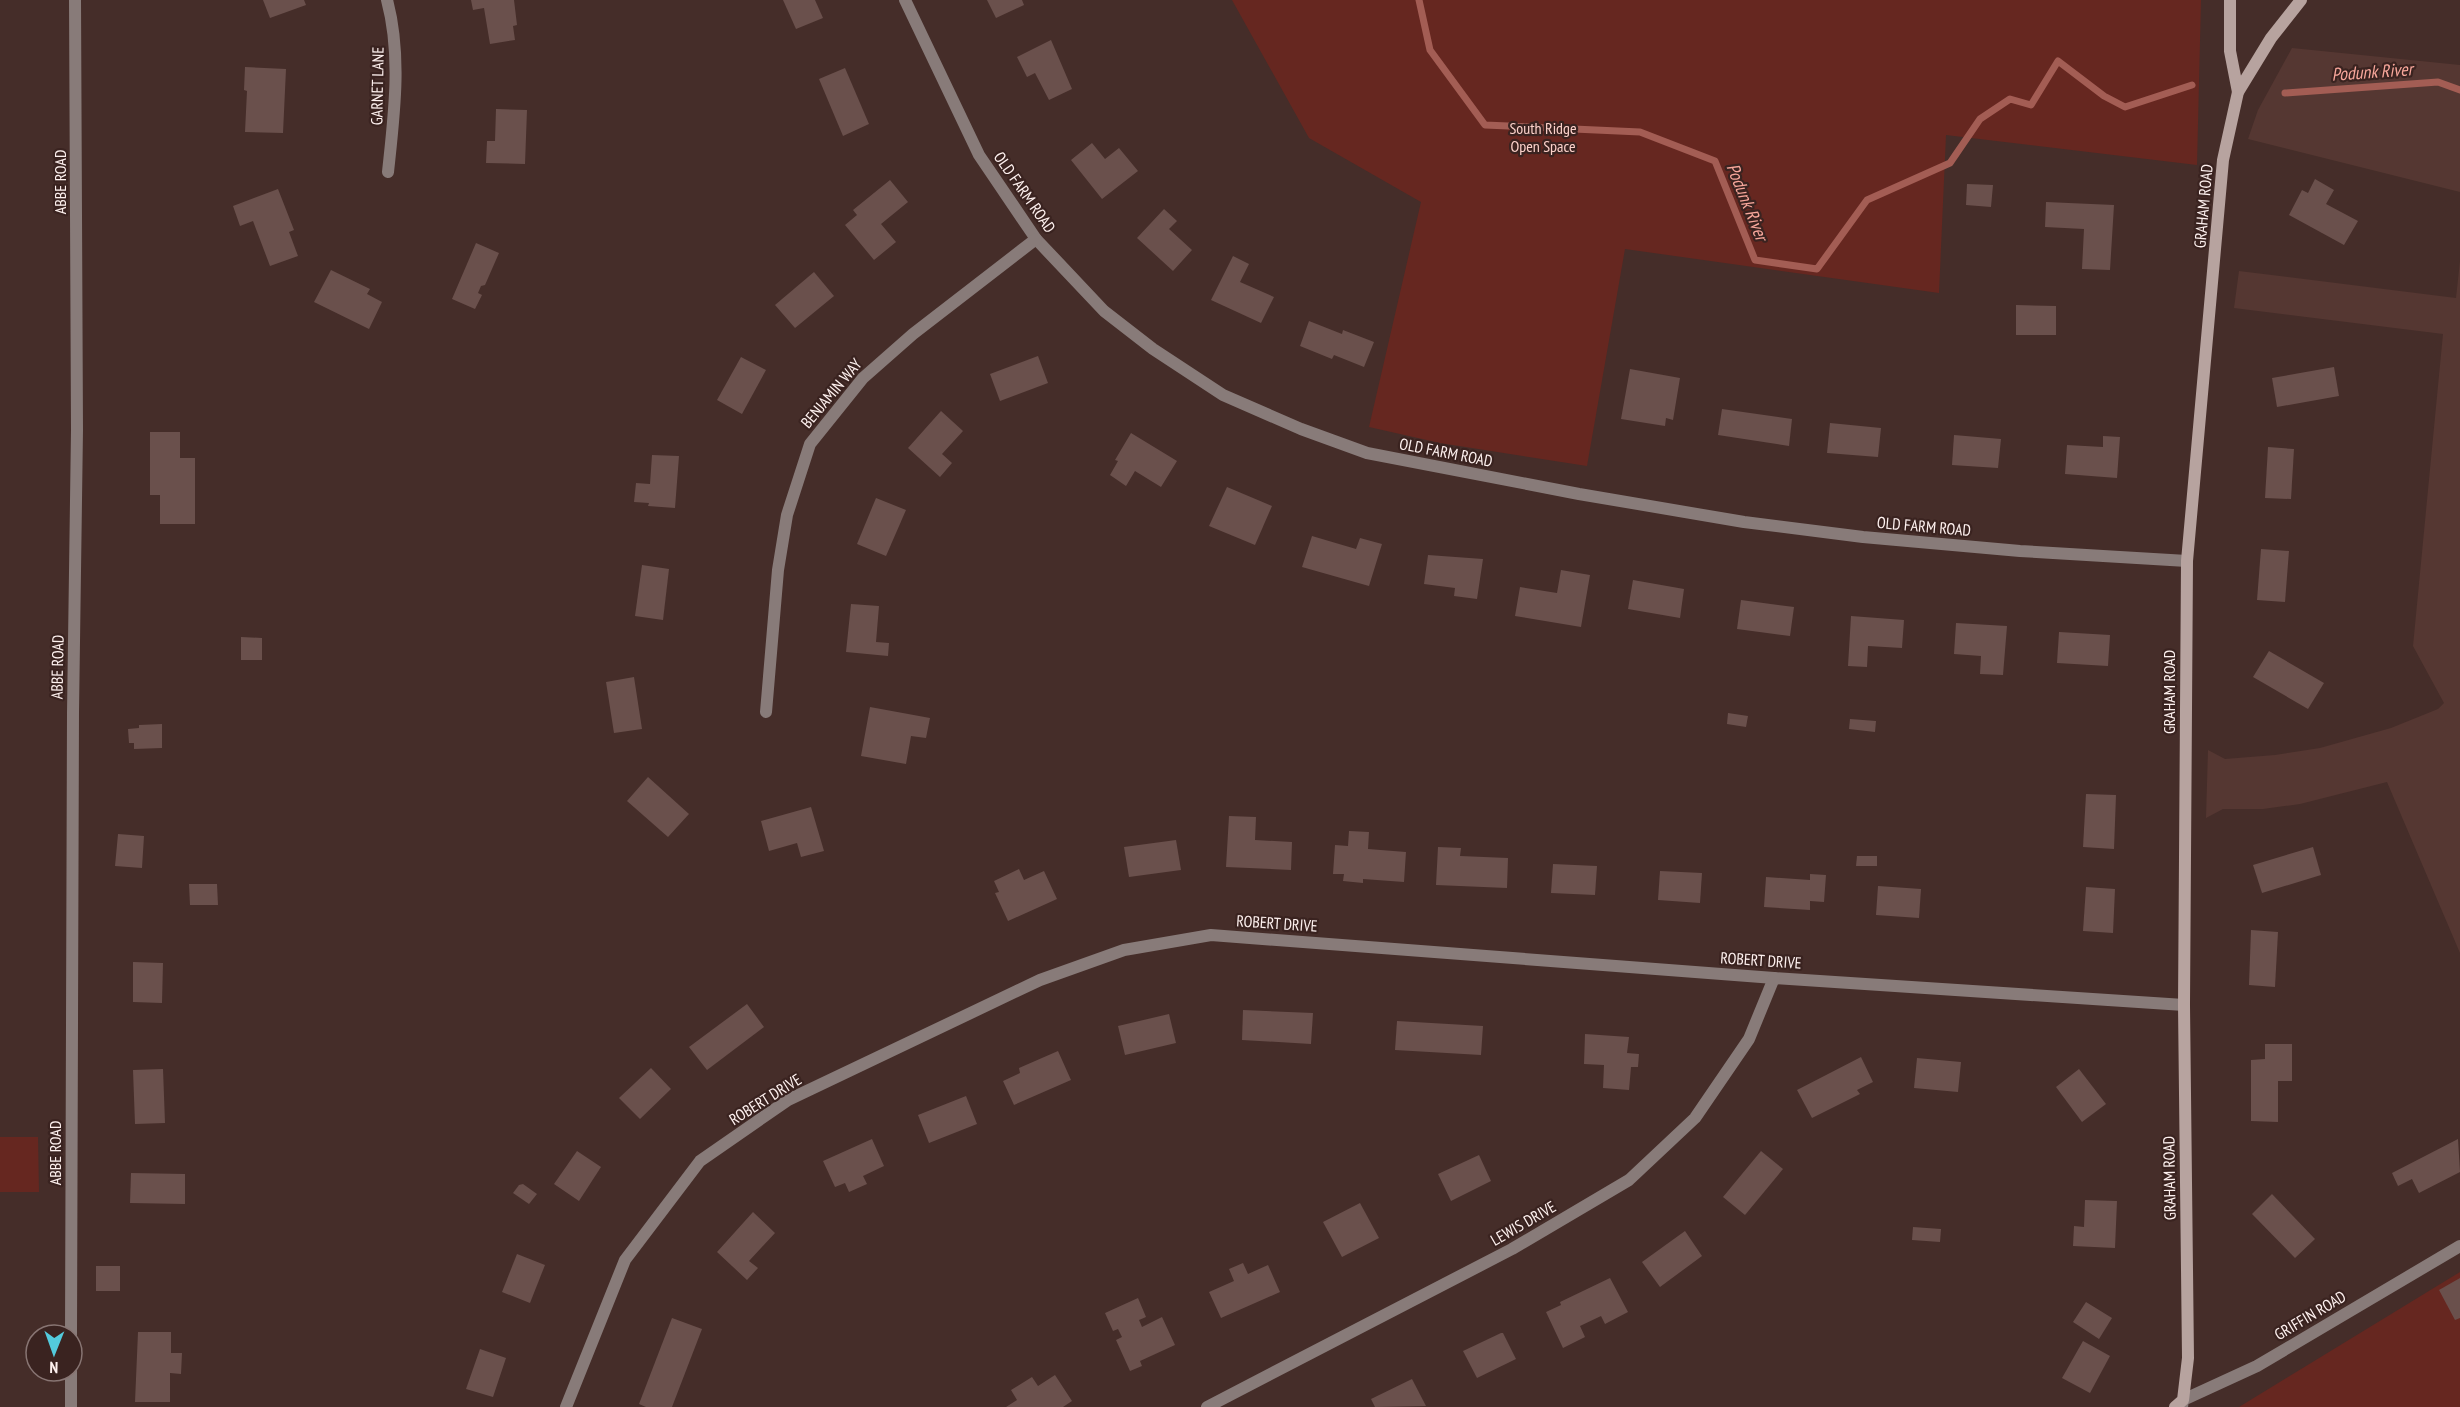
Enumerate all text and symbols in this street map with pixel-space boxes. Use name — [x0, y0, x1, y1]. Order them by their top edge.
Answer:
street label: GARNET LANE — [366, 46, 388, 125]
water label: Podunk River — [2331, 57, 2416, 86]
park label: South Ridge Open Space — [1509, 118, 1577, 156]
street label: OLD FARM ROAD — [990, 148, 1060, 236]
street label: ABBE ROAD — [50, 150, 70, 214]
water label: Podunk River — [1722, 160, 1774, 247]
street label: GRAHAM ROAD — [2189, 163, 2217, 249]
street label: BENJAMIN WAY — [796, 354, 866, 432]
street label: OLD FARM ROAD — [1398, 433, 1494, 471]
street label: OLD FARM ROAD — [1876, 512, 1972, 540]
street label: ABBE ROAD — [46, 635, 68, 699]
street label: GRAHAM ROAD — [2159, 650, 2179, 734]
street label: ROBERT DRIVE — [1236, 910, 1318, 936]
street label: ROBERT DRIVE — [1720, 947, 1802, 973]
street label: ROBERT DRIVE — [725, 1069, 805, 1129]
street label: ABBE ROAD — [45, 1121, 65, 1185]
street label: GRAHAM ROAD — [2158, 1136, 2180, 1220]
street label: LEWIS DRIVE — [1487, 1196, 1559, 1250]
street label: GRIFFIN ROAD — [2271, 1286, 2349, 1344]
north arrow — [24, 1323, 84, 1383]
text: N — [49, 1358, 58, 1378]

